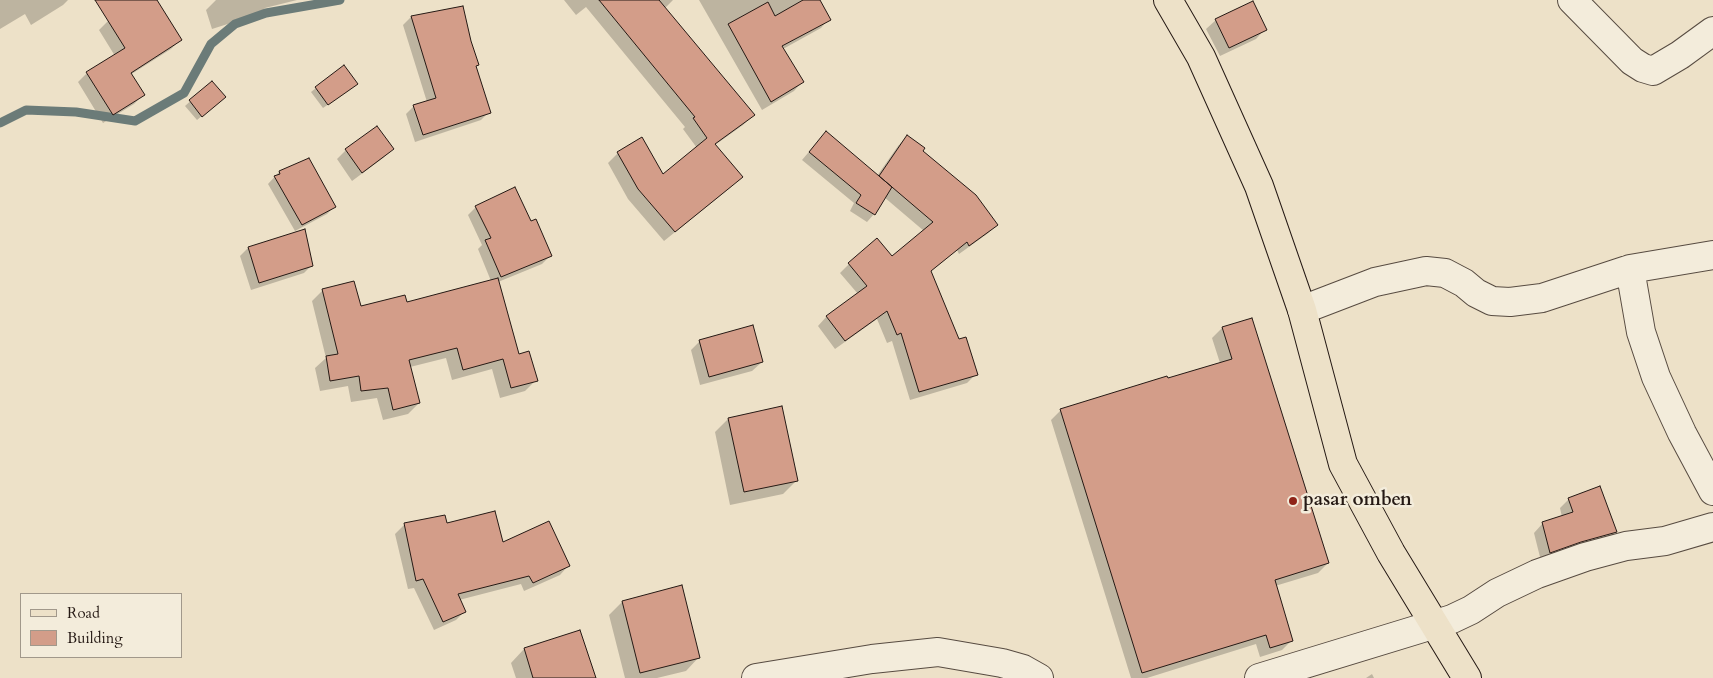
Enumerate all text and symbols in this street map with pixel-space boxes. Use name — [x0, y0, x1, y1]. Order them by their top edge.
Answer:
place label: pasar omben — [1303, 490, 1412, 512]
marker: pasar omben — [1287, 495, 1299, 507]
legend — [20, 593, 182, 658]
text: Road — [67, 603, 100, 623]
text: Building — [67, 628, 123, 648]

